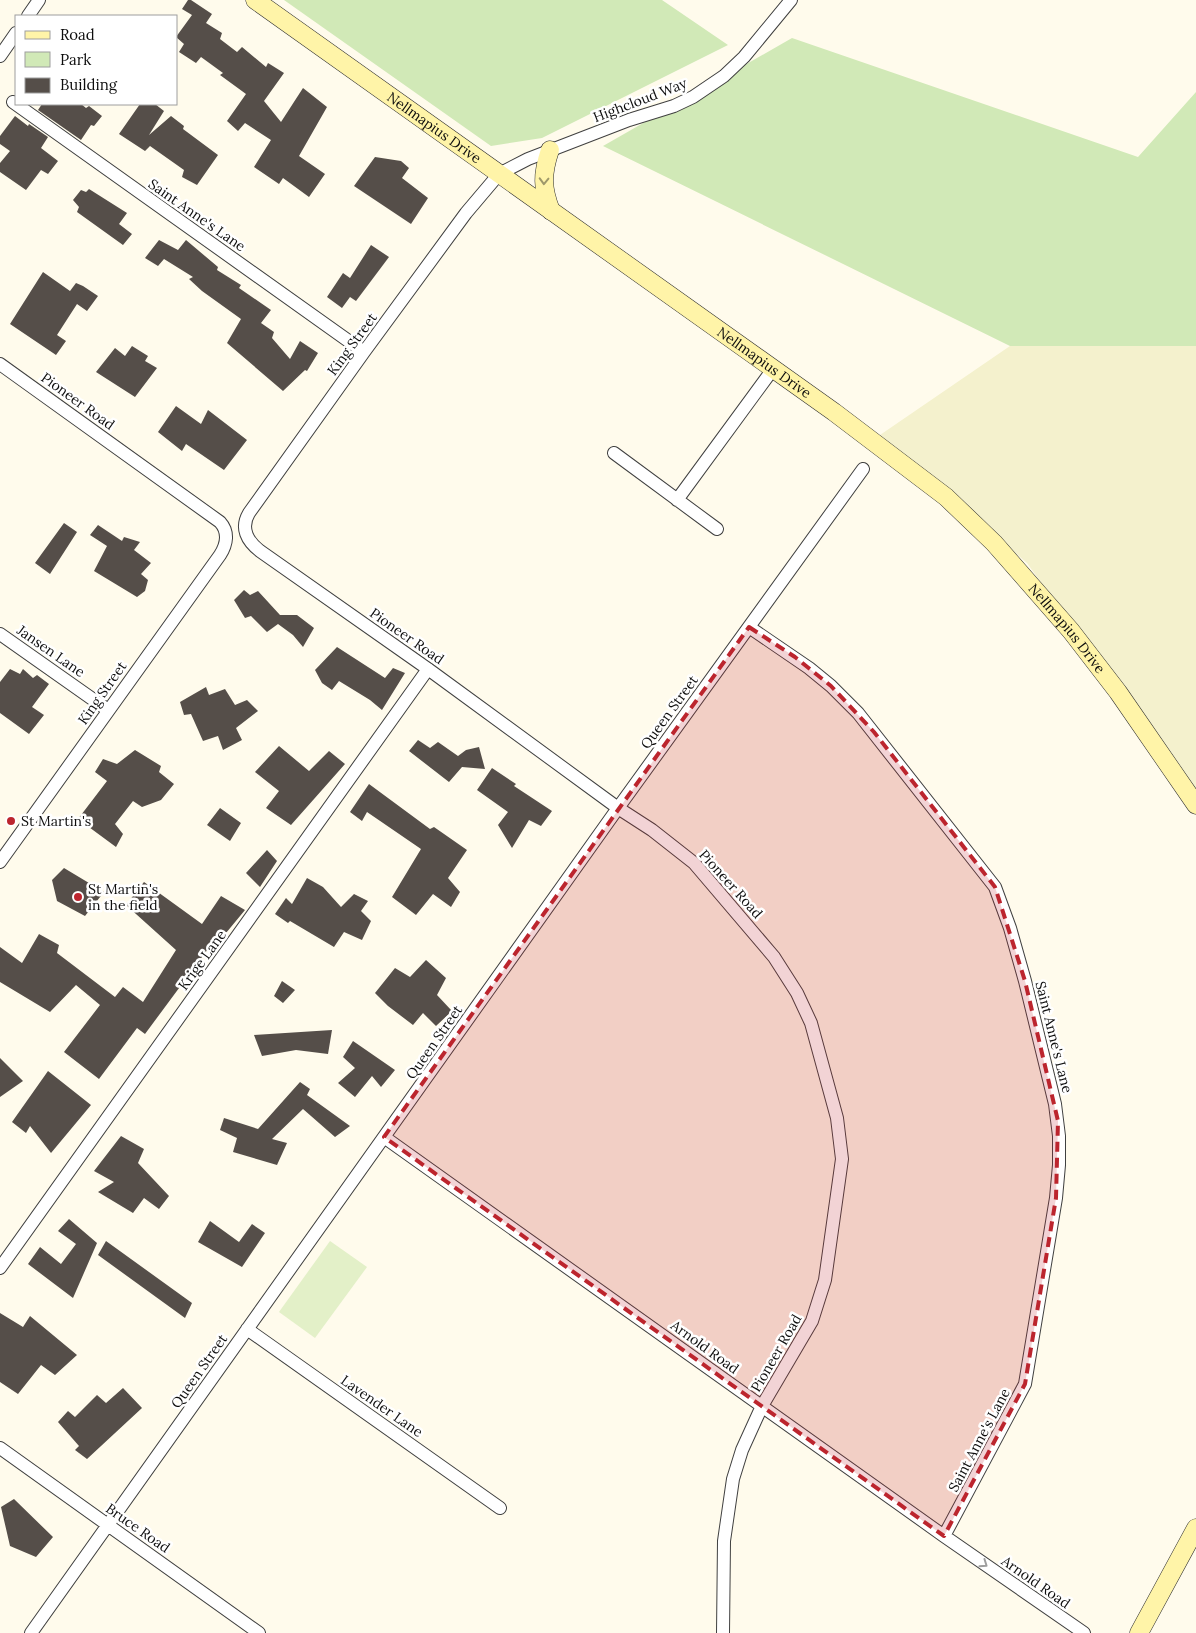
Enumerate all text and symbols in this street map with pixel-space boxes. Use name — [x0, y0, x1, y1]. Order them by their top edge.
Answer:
legend — [15, 15, 178, 105]
text: Road — [60, 25, 95, 44]
text: Park — [60, 50, 91, 69]
street label: Highcloud Way — [591, 74, 690, 126]
text: Building — [60, 75, 118, 94]
street label: Nellmapius Drive — [384, 88, 485, 167]
street label: Saint Anne's Lane — [145, 175, 249, 255]
one-way arrow — [539, 177, 549, 185]
street label: King Street — [323, 309, 381, 379]
street label: Nellmapius Drive — [714, 323, 815, 402]
street label: Pioneer Road — [38, 368, 118, 434]
street label: Nellmapius Drive — [1025, 580, 1110, 677]
street label: Pioneer Road — [366, 604, 448, 668]
street label: Jansen Lane — [13, 620, 89, 681]
street label: King Street — [74, 657, 131, 728]
street label: Queen Street — [636, 671, 702, 752]
place label: St Martin's — [21, 812, 91, 830]
marker: St Martin's — [5, 815, 17, 827]
street label: Pioneer Road — [695, 846, 767, 922]
place label: St Martin's in the field — [88, 880, 158, 914]
marker: St Martin's in the field — [72, 891, 84, 903]
street label: Krige Lane — [174, 926, 230, 994]
street label: Saint Anne's Lane — [1031, 979, 1077, 1095]
street label: Queen Street — [402, 1001, 467, 1083]
street label: Pioneer Road — [747, 1311, 805, 1395]
street label: Arnold Road — [667, 1316, 743, 1378]
street label: Queen Street — [167, 1330, 232, 1412]
street label: Lavender Lane — [338, 1371, 427, 1441]
street label: Saint Anne's Lane — [944, 1385, 1014, 1495]
street label: Bruce Road — [102, 1499, 174, 1557]
street label: Arnold Road — [997, 1551, 1074, 1612]
one-way arrow — [978, 1558, 988, 1567]

